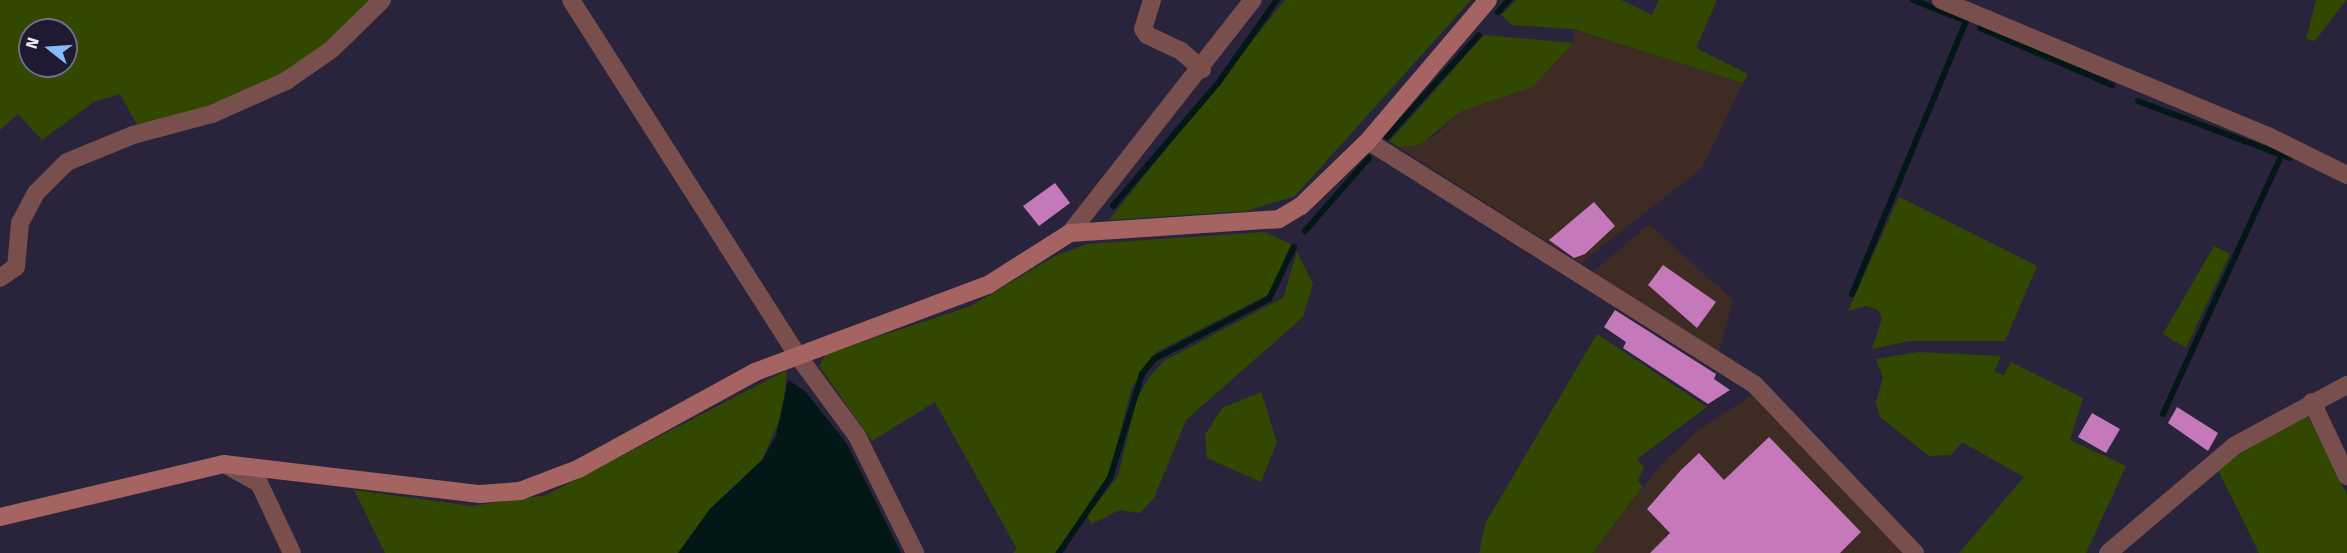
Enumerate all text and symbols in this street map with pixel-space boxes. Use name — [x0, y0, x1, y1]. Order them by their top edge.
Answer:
north arrow — [18, 18, 78, 78]
text: N — [22, 35, 43, 51]

